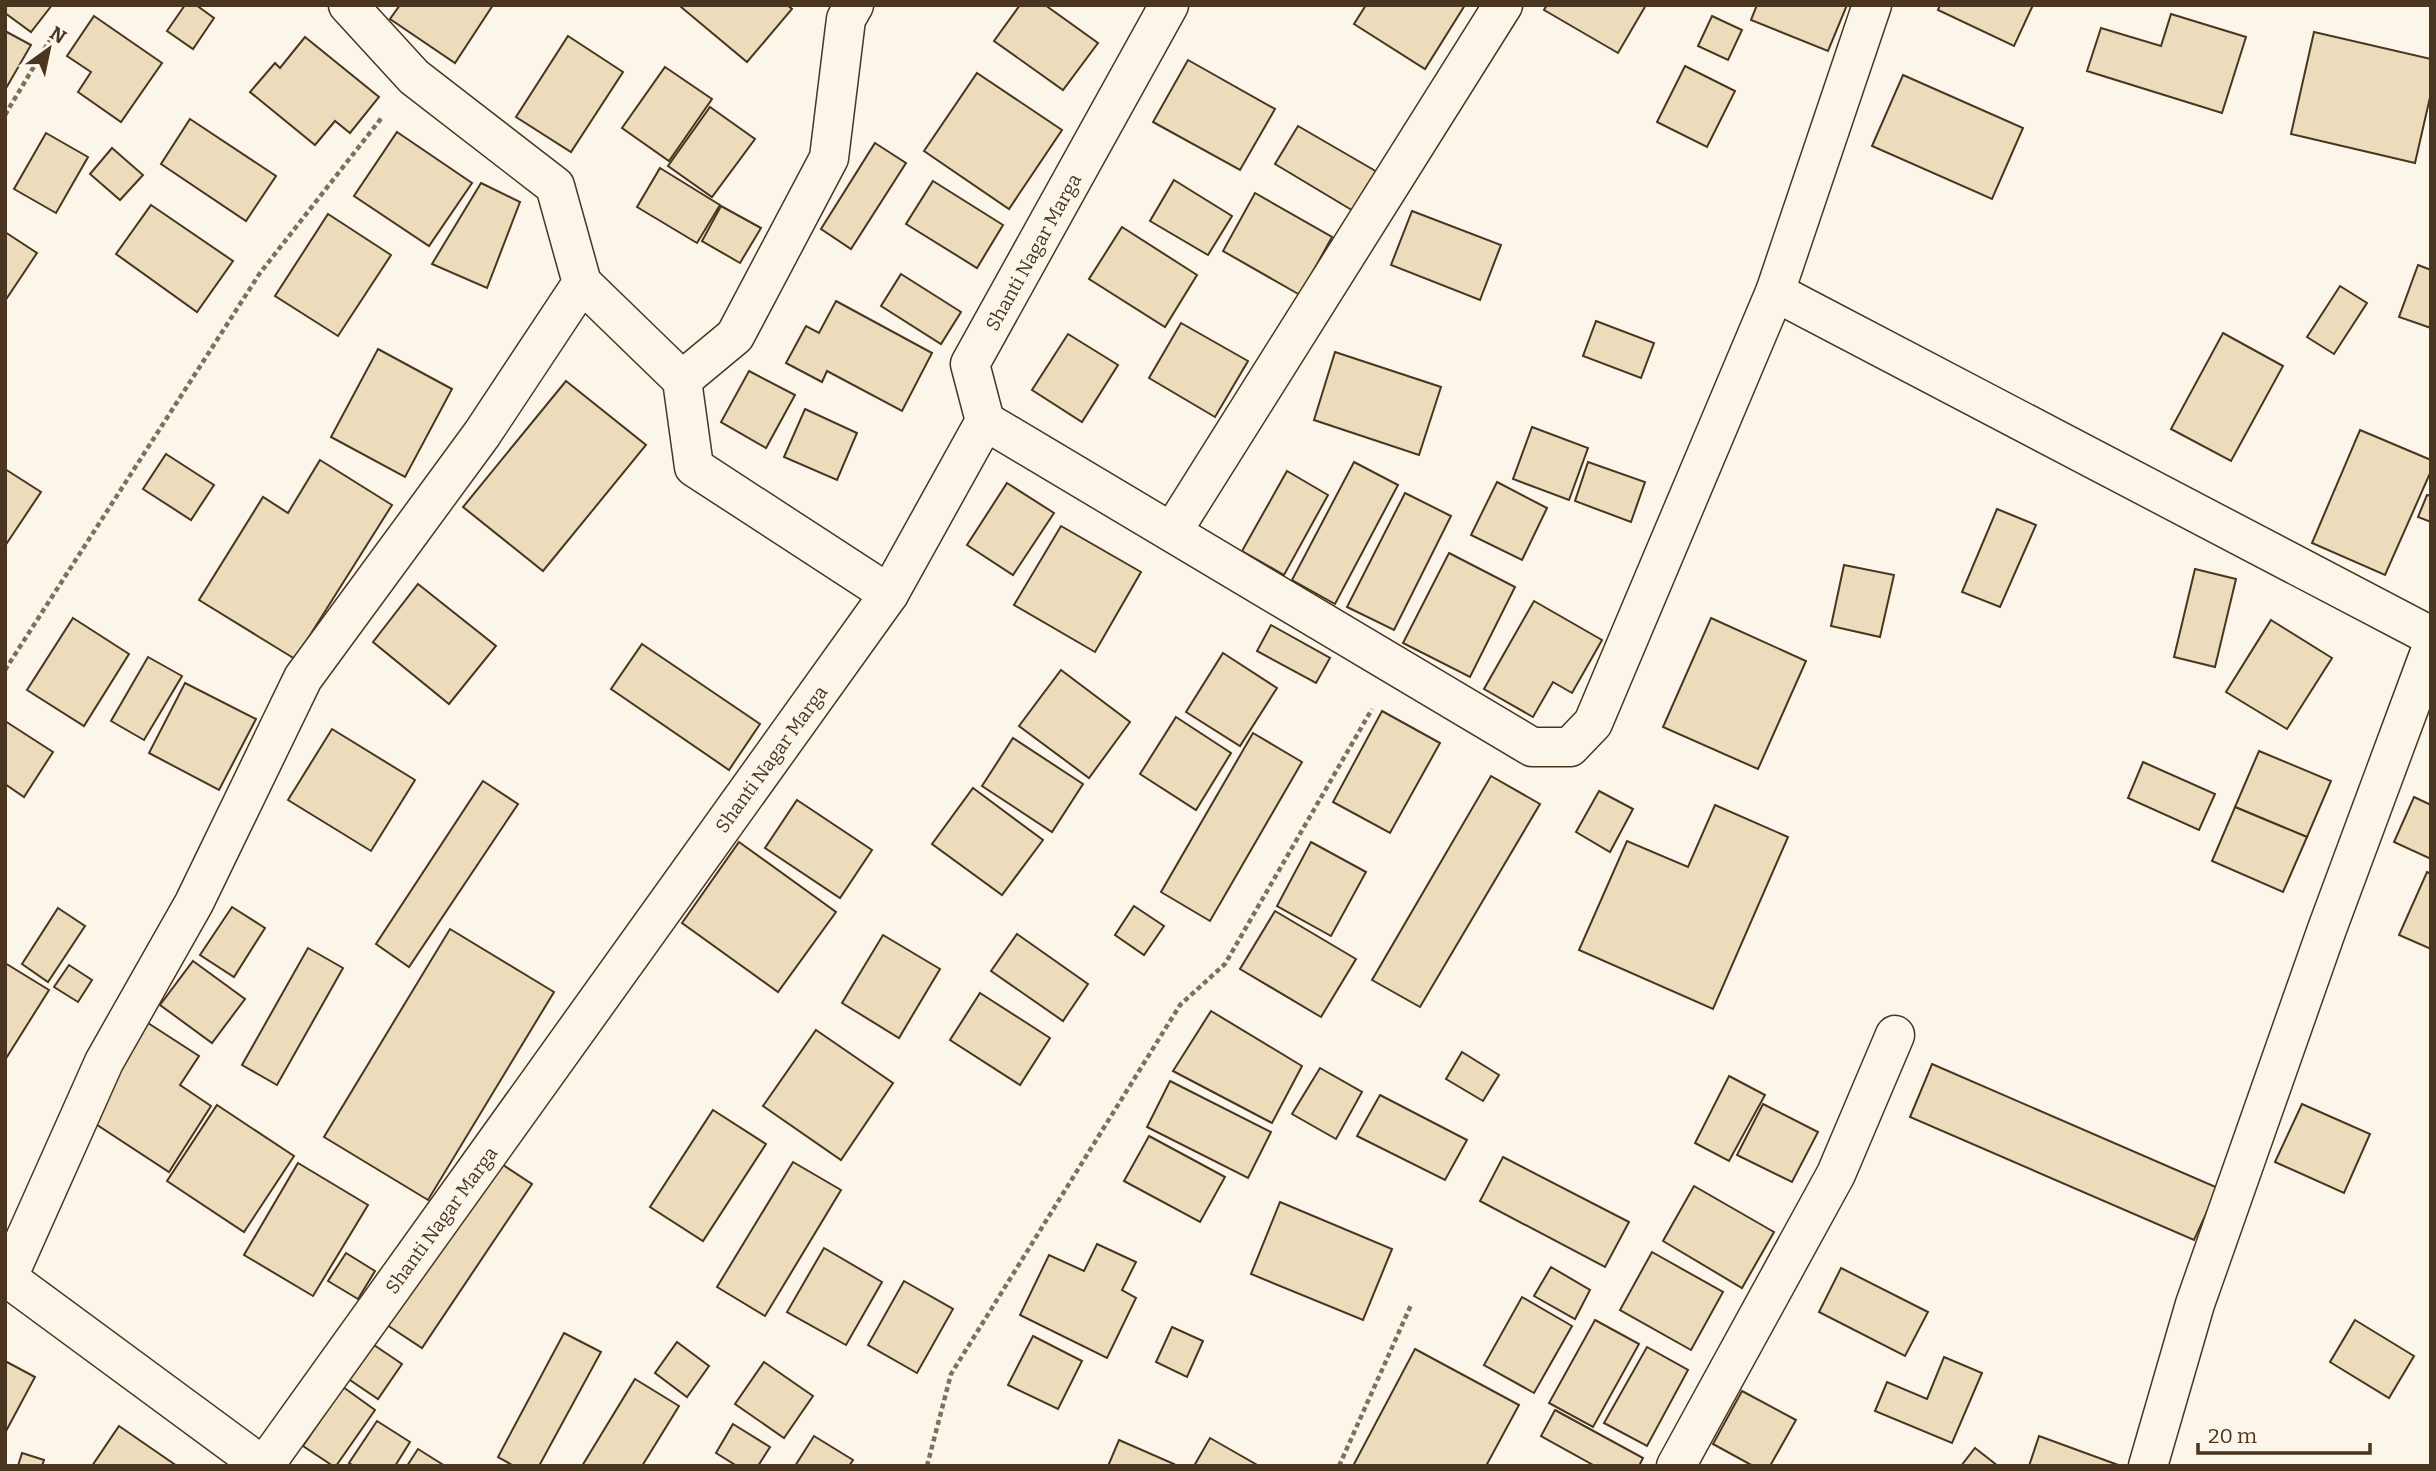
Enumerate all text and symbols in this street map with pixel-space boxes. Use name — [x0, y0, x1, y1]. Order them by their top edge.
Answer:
north arrow — [14, 14, 84, 84]
text: N — [46, 22, 71, 49]
street label: Shanti Nagar Marga — [981, 169, 1086, 335]
street label: Shanti Nagar Marga — [710, 681, 833, 837]
street label: Shanti Nagar Marga — [380, 1142, 503, 1298]
scale bar — [2198, 1412, 2370, 1456]
text: 20 m — [2208, 1423, 2257, 1449]

